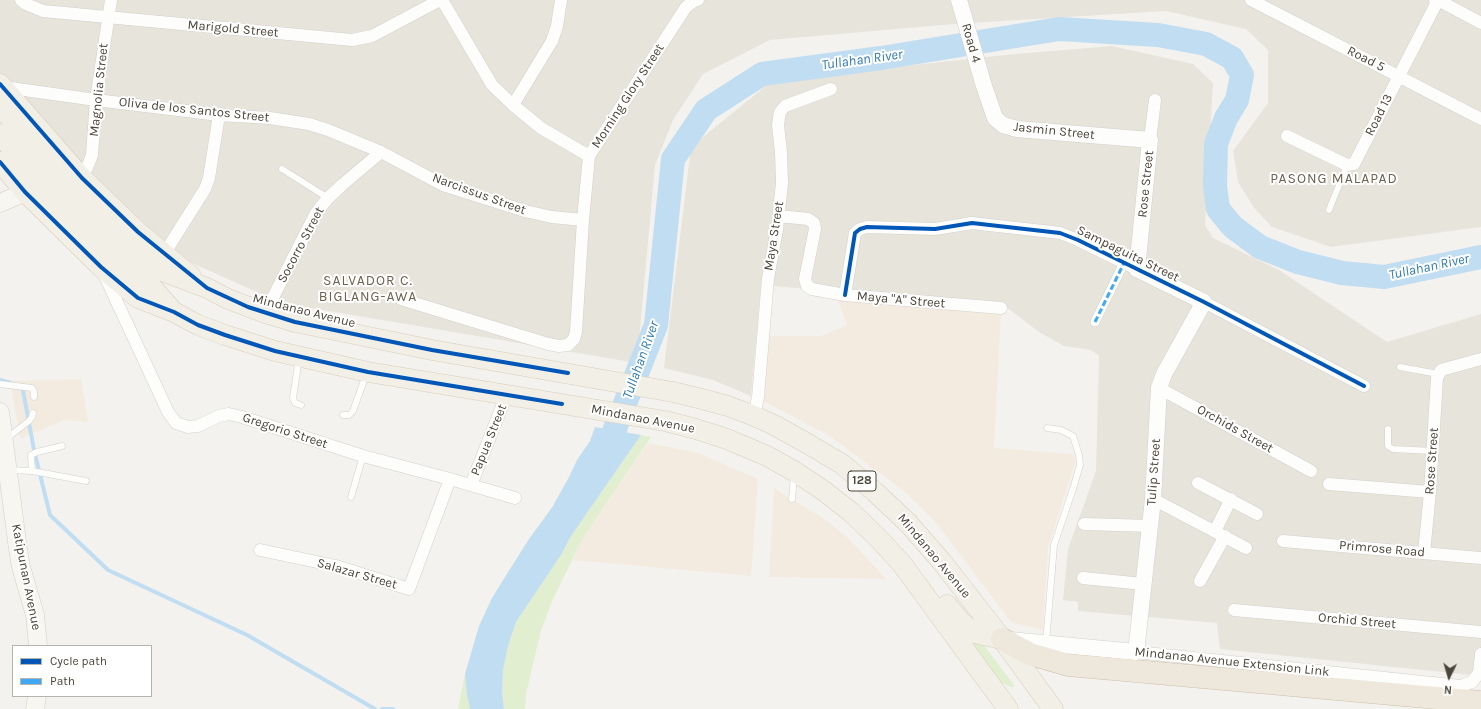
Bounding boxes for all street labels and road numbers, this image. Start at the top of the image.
street label: Marigold Street [187,17,279,41]
street label: Road 4 [958,21,984,65]
street label: Morning Glory Street [588,41,668,151]
street label: Magnolia Street [86,42,112,138]
street label: Road 5 [1344,43,1388,75]
street label: Road 13 [1362,91,1396,139]
street label: Oliva de los Santos Street [118,94,270,126]
street label: Jasmin Street [1012,119,1096,143]
street label: Rose Street [1135,150,1157,218]
street label: Narcissus Street [430,170,528,218]
street label: Maya Street [761,200,787,272]
street label: Socorro Street [274,204,328,286]
street label: Sampaguita Street [1074,222,1182,286]
street label: Maya "A" Street [856,288,946,312]
street label: Mindanao Avenue [251,291,357,331]
street label: Mindanao Avenue [590,401,696,437]
street label: Papua Street [468,402,510,478]
street label: Orchids Street [1194,402,1276,456]
street label: Gregorio Street [240,410,330,452]
street label: Rose Street [1422,427,1442,495]
street label: Tulip Street [1144,438,1164,506]
road number: 128 [848,471,876,491]
street label: Mindanao Avenue [894,511,974,601]
street label: Katipunan Avenue [8,523,44,631]
street label: Primrose Road [1338,537,1426,561]
street label: Salazar Street [315,555,399,593]
street label: Orchid Street [1317,610,1397,632]
street label: Mindanao Avenue Extension Link [1134,644,1330,680]

